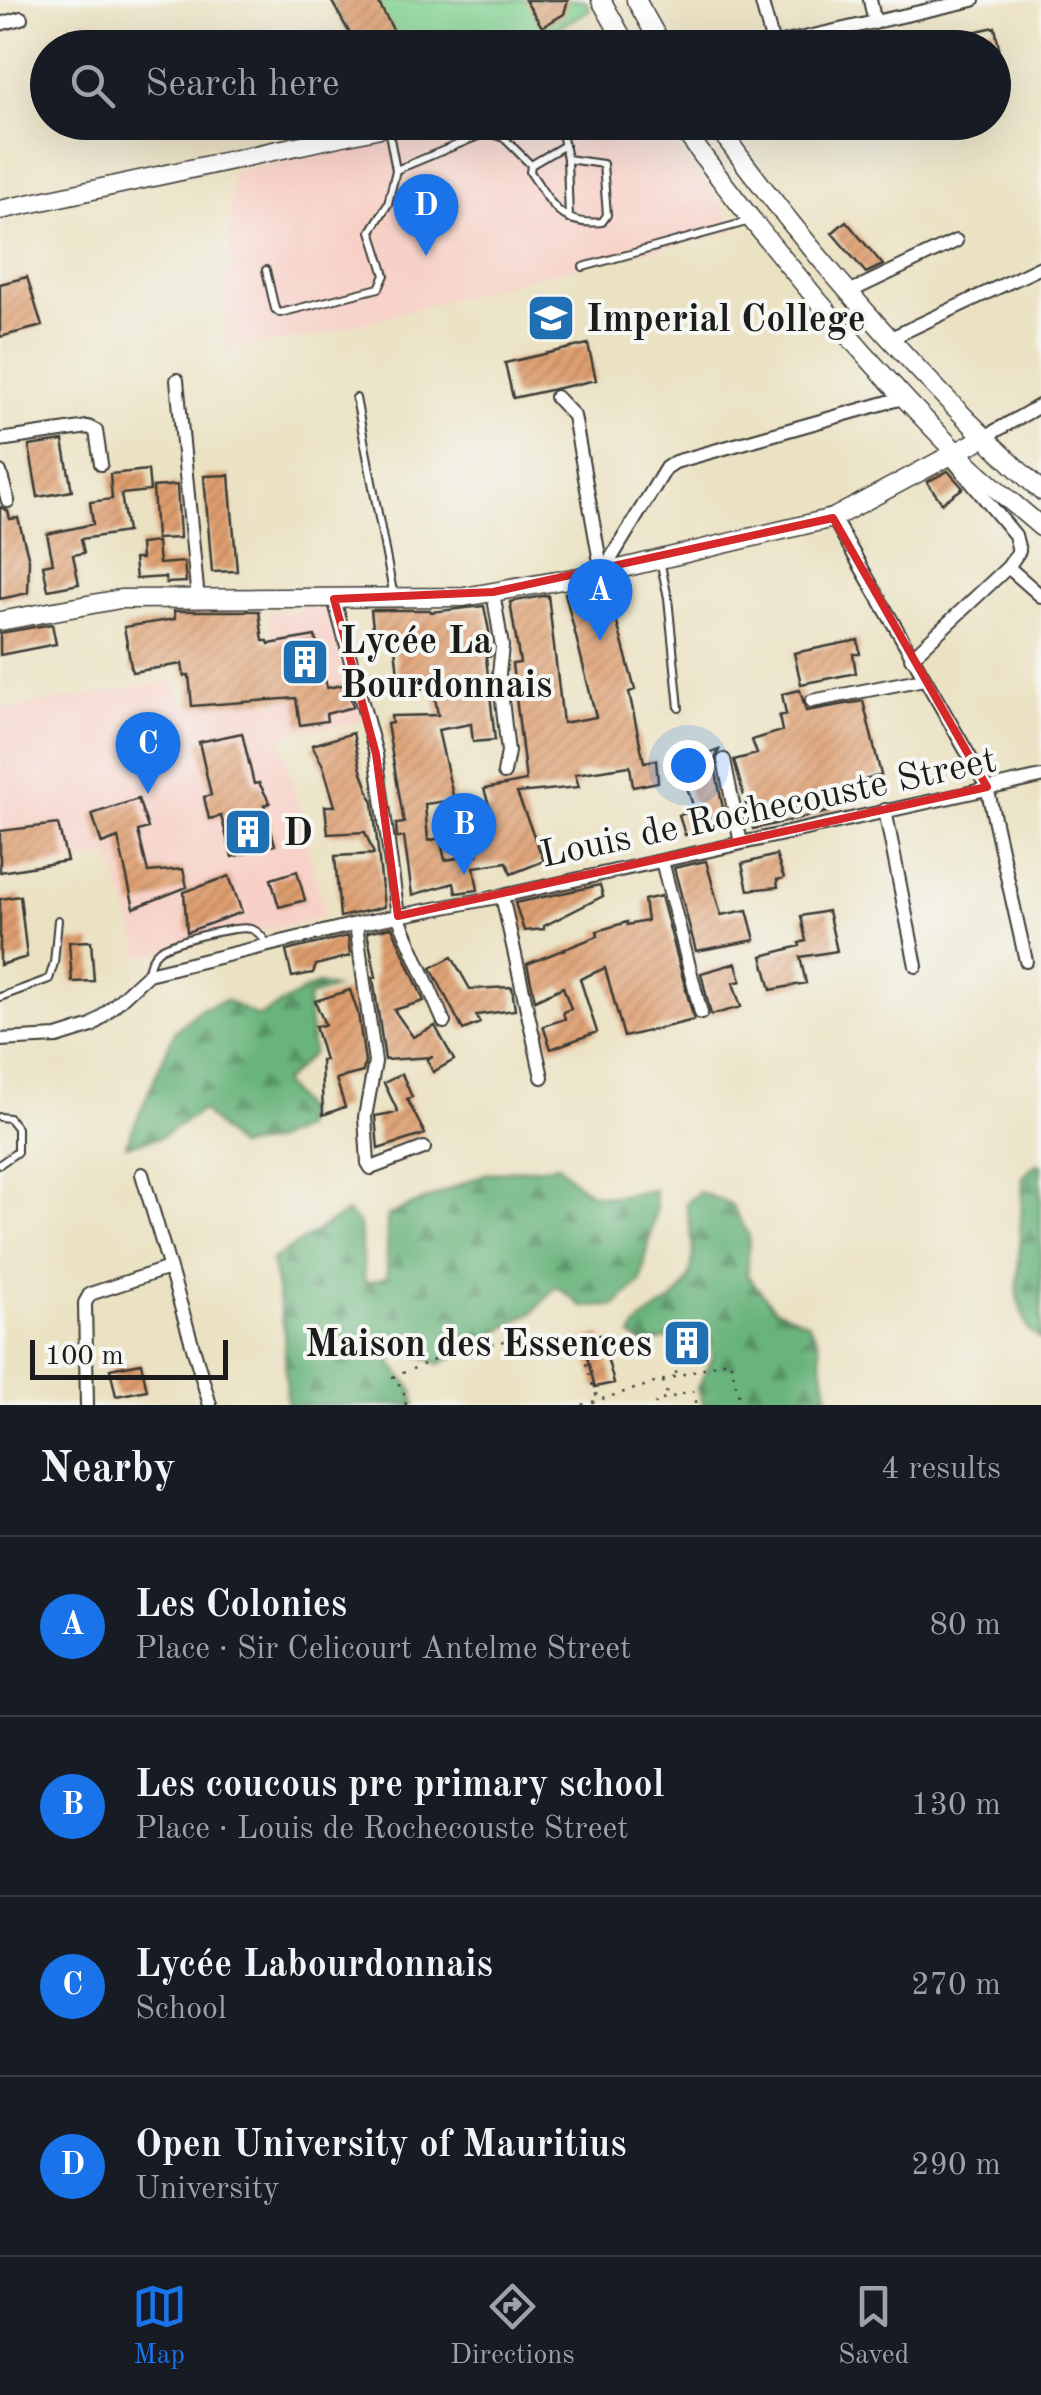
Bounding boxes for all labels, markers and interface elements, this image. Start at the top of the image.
search box [30,30,1011,140]
icon: search [65,58,120,113]
text: Search here [145,66,340,104]
pin: D [394,174,458,256]
school or university icon: Imperial College [525,292,577,344]
place label: Imperial College [586,302,866,340]
pin: A [568,558,632,641]
place label: Lycée La Bourdonnais [340,624,552,706]
building icon: Lycée La Bourdonnais [279,636,331,688]
pin: C [116,712,180,794]
your location [663,740,714,791]
street label: Louis de Rochecouste Street [537,742,1000,876]
pin: B [432,792,496,875]
building icon: D [222,806,274,858]
place label: D [283,816,313,854]
building icon: Maison des Essences [661,1317,713,1369]
place label: Maison des Essences [305,1327,652,1365]
scale bar [30,1335,228,1380]
text: 100 m [45,1343,124,1371]
text: Nearby [40,1449,176,1491]
text: 4 results [881,1454,1001,1486]
text: Les Colonies [135,1587,347,1625]
text: A [60,1610,85,1642]
text: 80 m [930,1610,1001,1642]
text: Place · Sir Celicourt Antelme Street [135,1634,631,1666]
text: Les coucous pre primary school [135,1767,664,1805]
text: B [61,1790,84,1822]
text: 130 m [911,1790,1001,1822]
text: Place · Louis de Rochecouste Street [135,1814,628,1846]
text: Lycée Labourdonnais [135,1947,493,1985]
text: C [62,1970,83,2002]
text: 270 m [911,1970,1001,2002]
text: School [135,1994,227,2026]
text: Open University of Mauritius [135,2127,627,2165]
text: D [60,2150,85,2182]
text: 290 m [911,2150,1001,2182]
text: University [135,2174,280,2206]
tab: Map [132,2279,187,2374]
tab: Directions [450,2279,575,2374]
tab: Saved [838,2279,909,2374]

